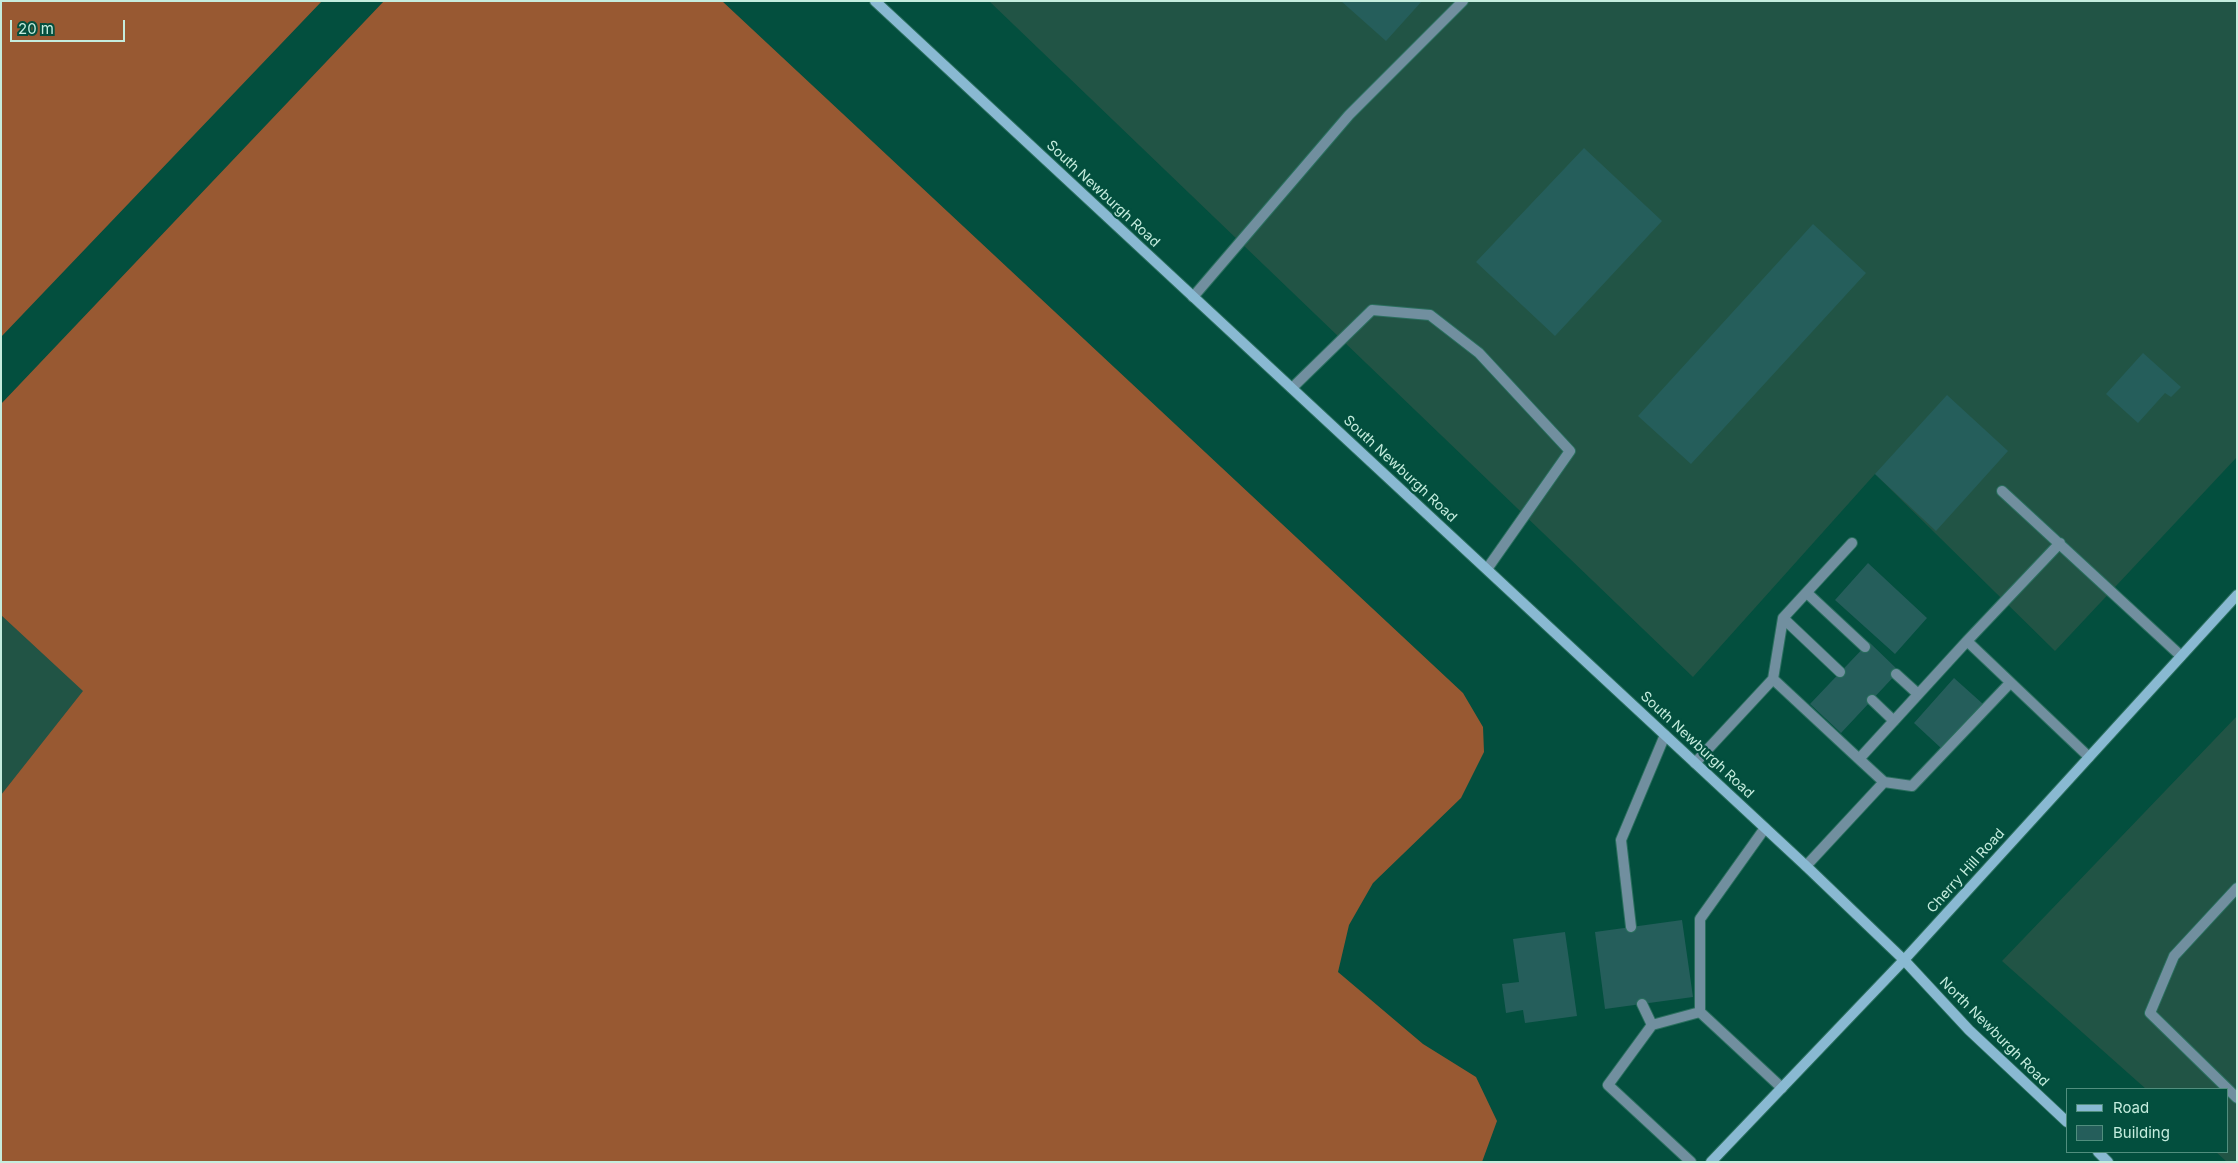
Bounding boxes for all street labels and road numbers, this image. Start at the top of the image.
street label: South Newburgh Road [1043,137,1163,251]
street label: South Newburgh Road [1340,412,1460,526]
street label: South Newburgh Road [1637,688,1757,802]
street label: Cherry Hill Road [1924,825,2008,917]
street label: North Newburgh Road [1936,974,2052,1090]

